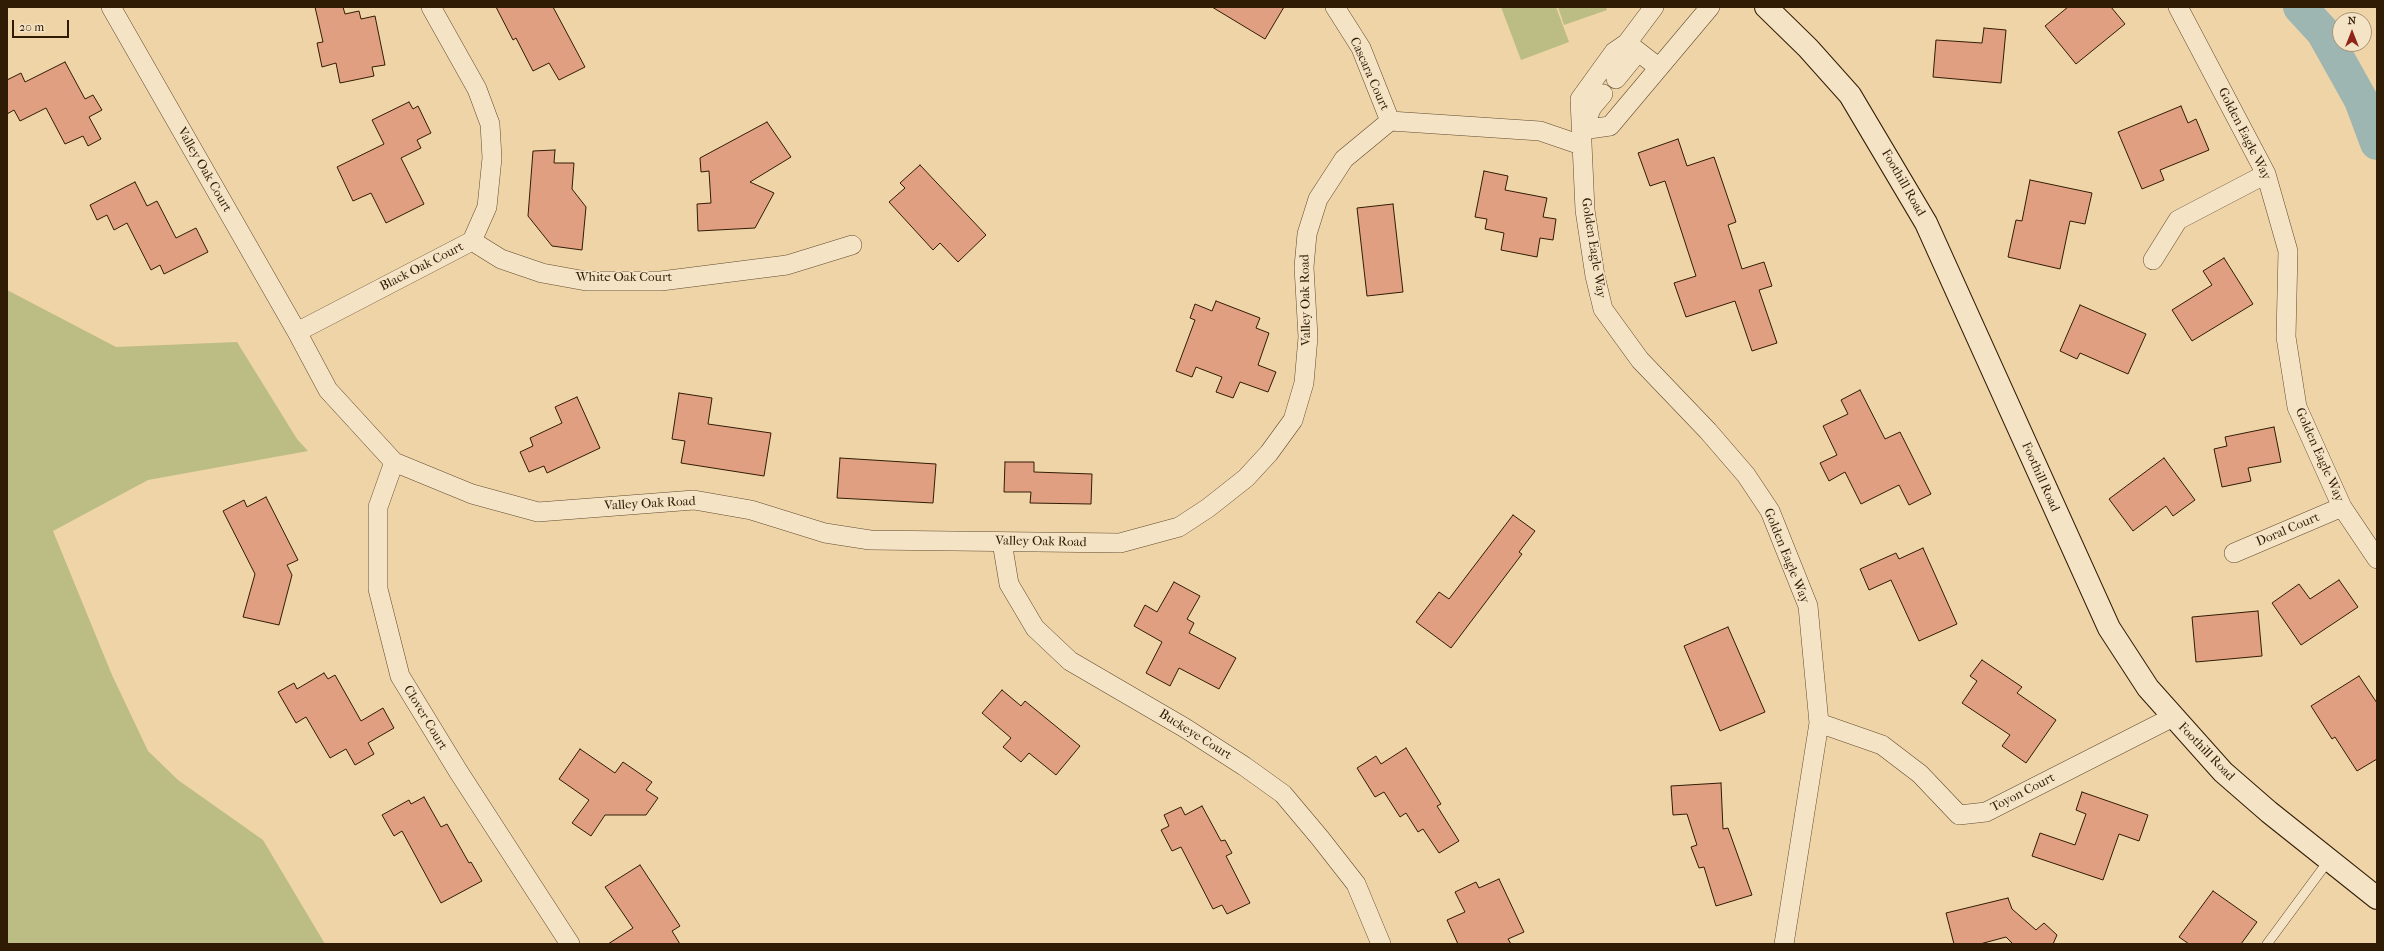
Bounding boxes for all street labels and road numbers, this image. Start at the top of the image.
street label: Cascara Court [1346,35,1392,113]
street label: Golden Eagle Way [2214,85,2274,183]
street label: Valley Oak Court [173,125,235,215]
street label: Foothill Road [1878,147,1928,219]
street label: Golden Eagle Way [1577,197,1609,299]
street label: Black Oak Court [378,239,466,295]
street label: Valley Oak Road [1297,254,1315,346]
street label: White Oak Court [576,270,672,286]
street label: Golden Eagle Way [2291,406,2347,504]
street label: Foothill Road [2018,440,2062,514]
street label: Valley Oak Road [604,494,696,514]
street label: Golden Eagle Way [1760,506,1812,606]
street label: Doral Court [2254,510,2322,550]
street label: Valley Oak Road [995,533,1087,551]
street label: Clover Court [400,683,450,753]
street label: Buckeye Court [1156,706,1234,764]
street label: Foothill Road [2174,720,2238,784]
street label: Toyon Court [1988,770,2058,816]

